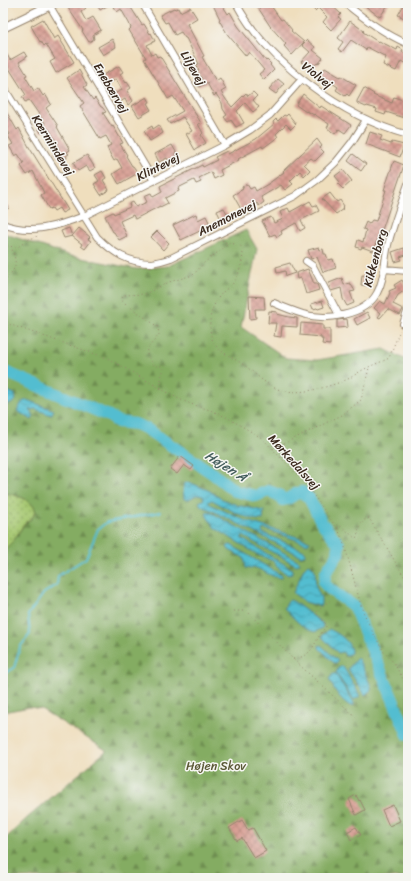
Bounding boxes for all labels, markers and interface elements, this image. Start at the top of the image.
street label: Liljevej [174,46,212,90]
street label: Violvej [297,56,338,95]
street label: Enebærvej [87,58,135,118]
street label: Kærmindevej [26,110,81,180]
street label: Klintevej [132,147,184,187]
street label: Anemonevej [193,194,260,243]
street label: Kikkenborg [357,226,393,290]
street label: Mørkedalsvej [262,429,326,495]
water label: Højen Å [201,444,254,490]
park label: Højen Skov [186,755,247,777]

